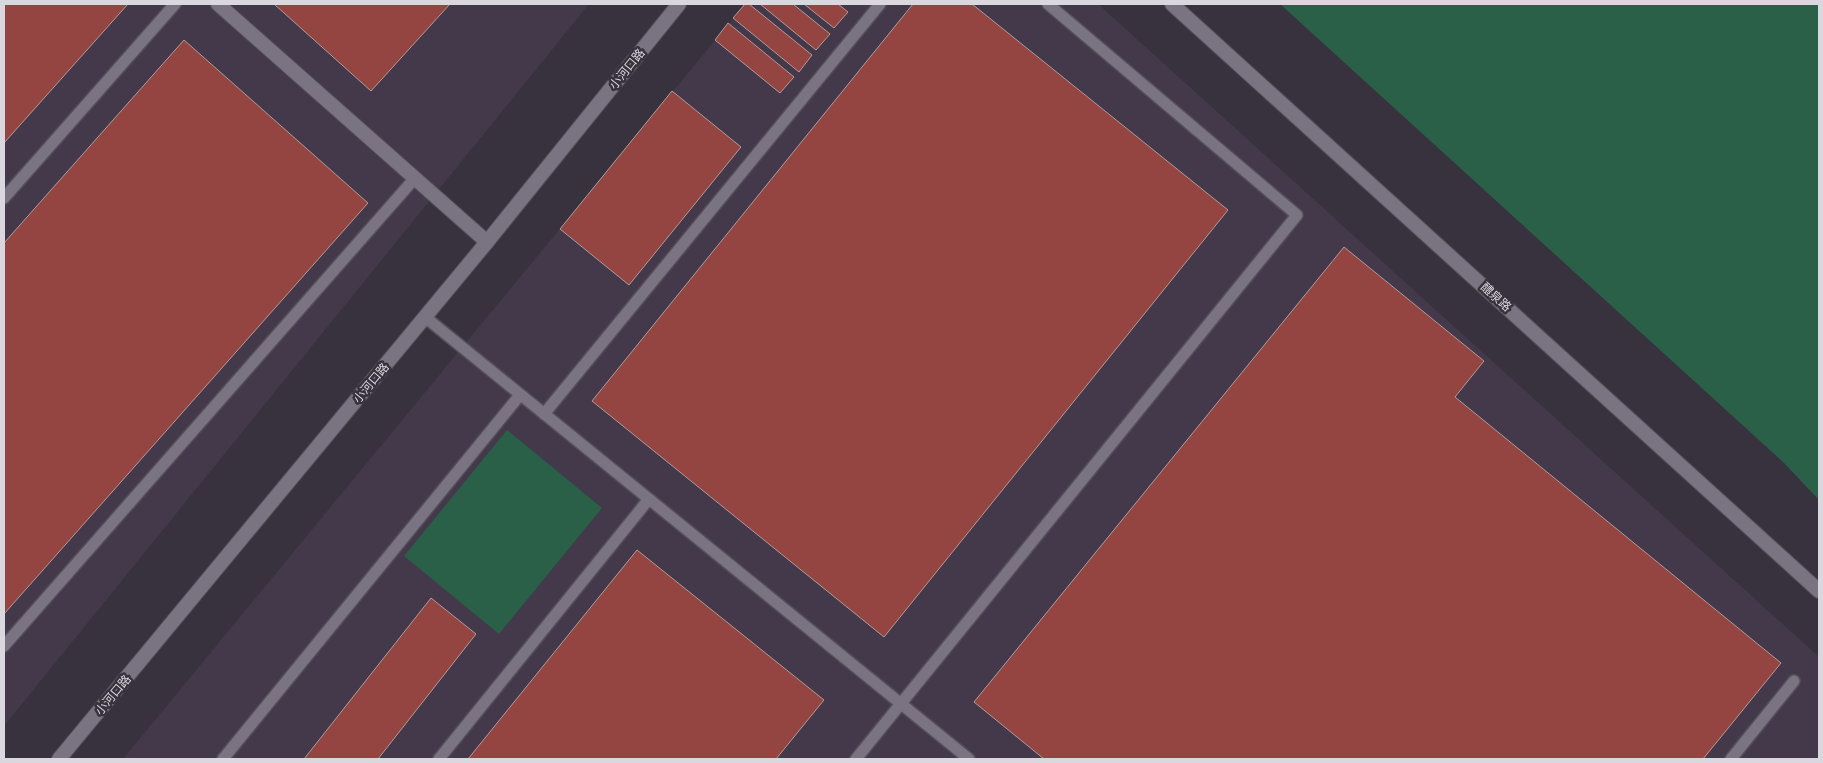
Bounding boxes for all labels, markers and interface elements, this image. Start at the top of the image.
street label: 小河口路 [606,46,648,92]
street label: 醴泉路 [1478,280,1514,314]
street label: 小河口路 [350,360,392,406]
street label: 小河口路 [92,672,134,718]

